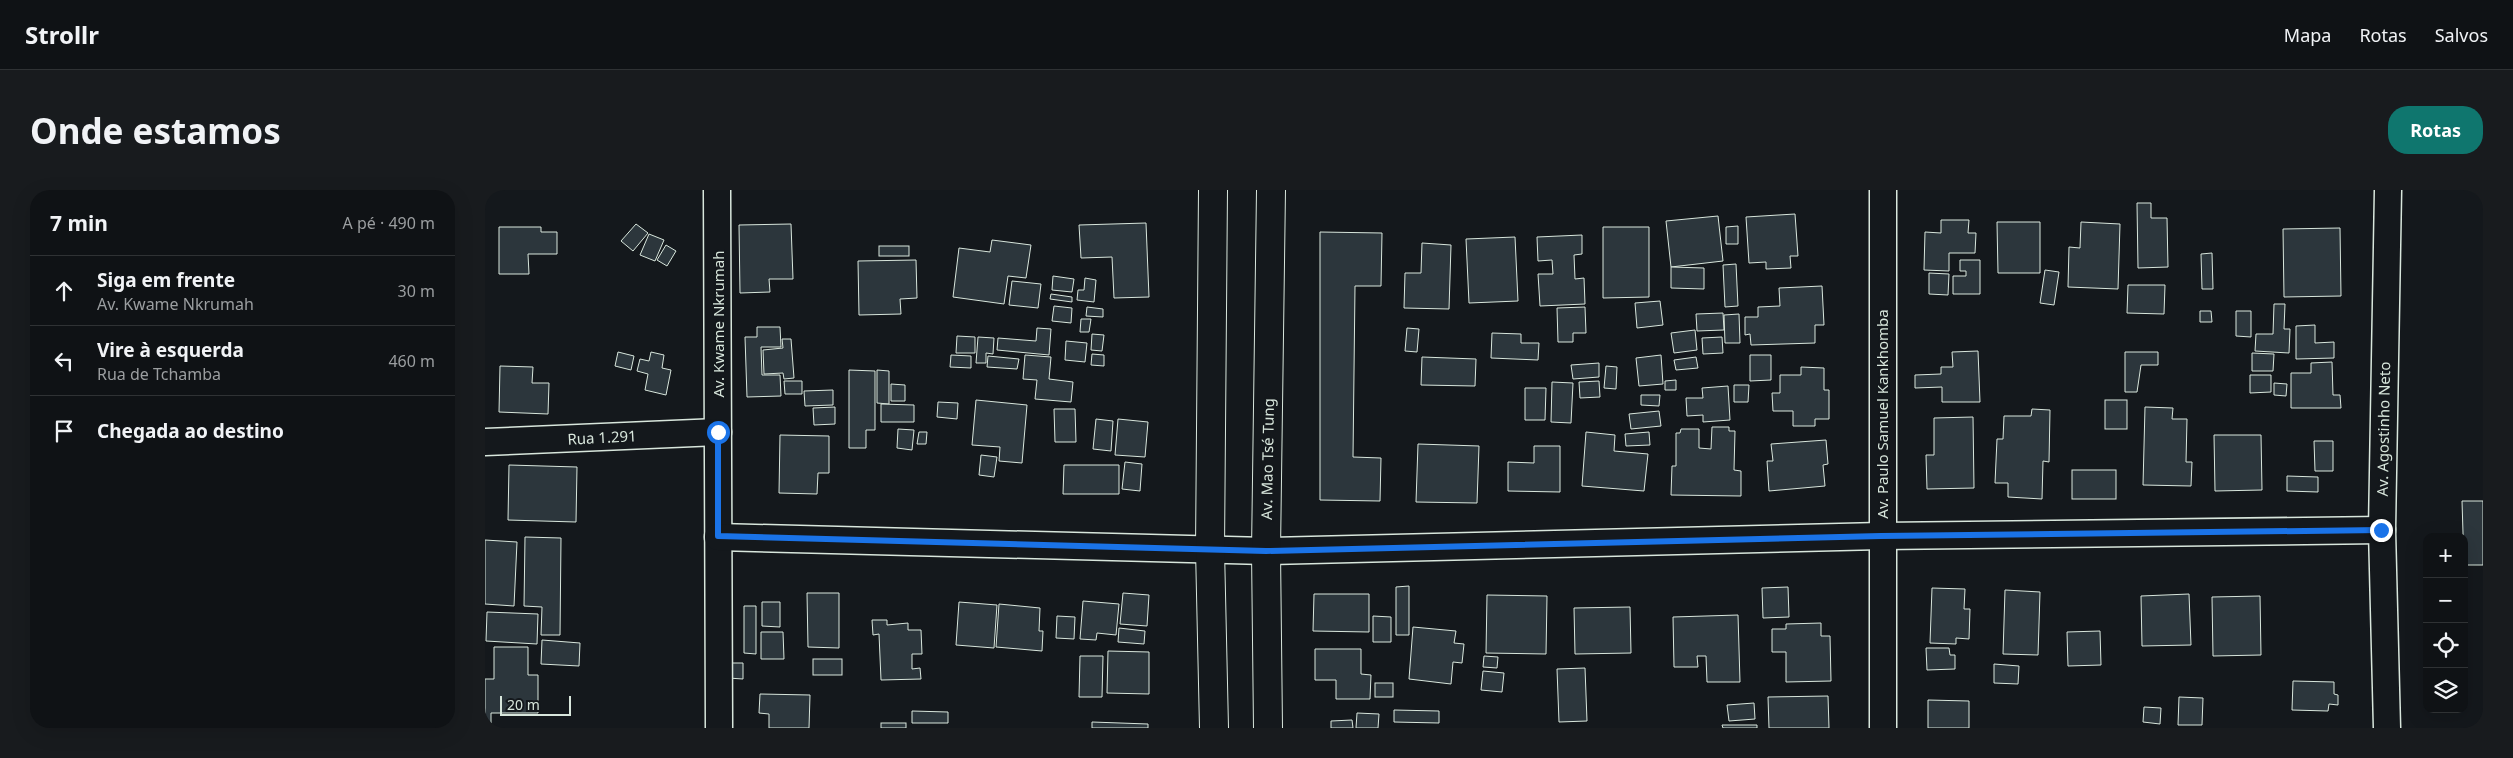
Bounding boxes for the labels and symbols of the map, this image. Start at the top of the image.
street label: Av. Kwame Nkrumah [708,251,728,398]
street label: Av. Paulo Samuel Kankhomba [1872,309,1892,519]
street label: Av. Agostinho Neto [2372,361,2394,497]
street label: Av. Mao Tsé Tung [1256,398,1278,520]
route start [707,421,730,444]
street label: Rua 1.291 [567,425,637,449]
route end [2370,519,2393,542]
scale bar [500,693,571,716]

